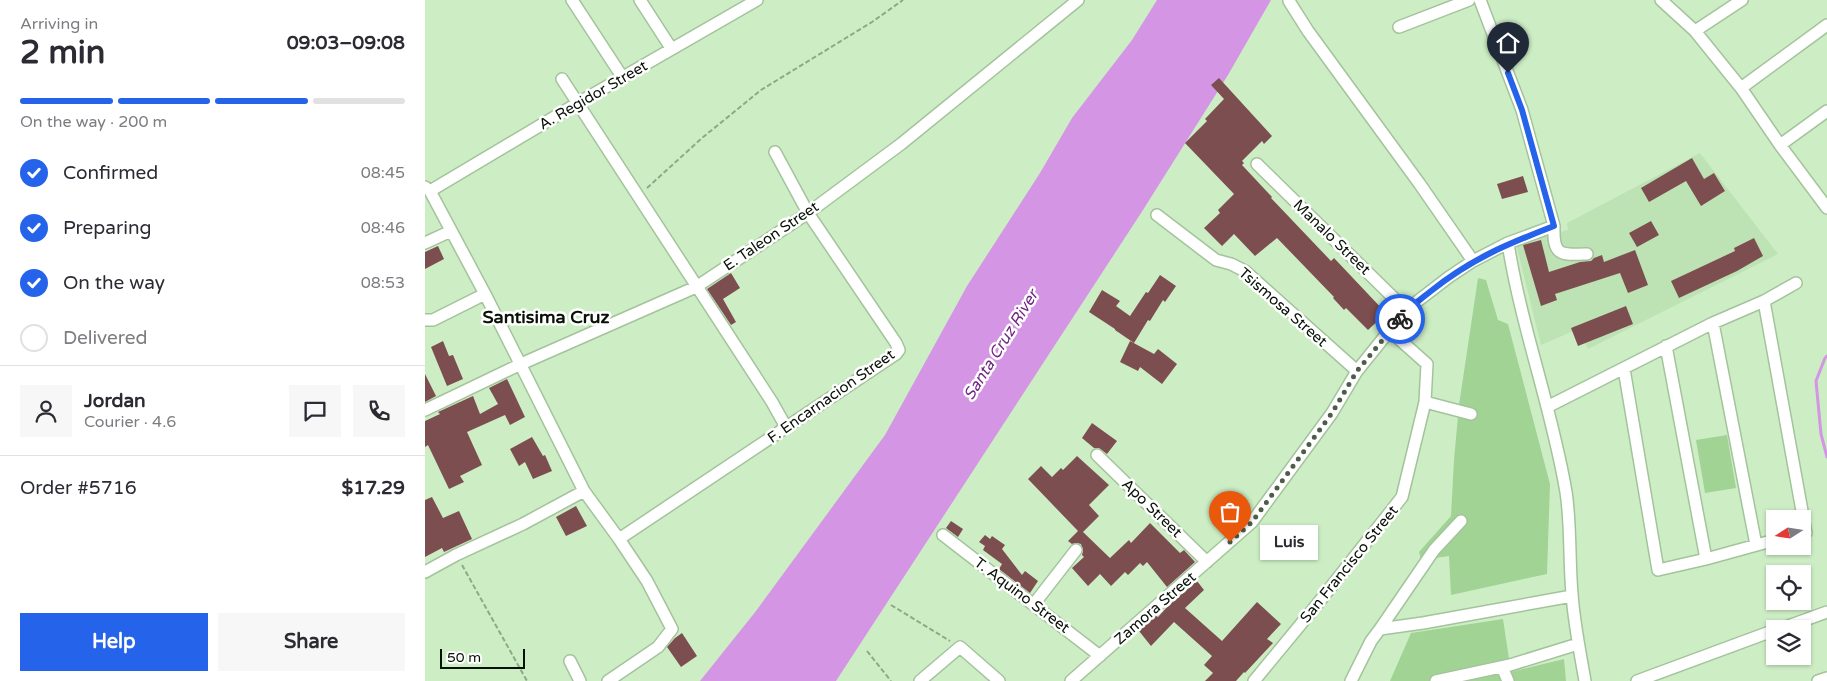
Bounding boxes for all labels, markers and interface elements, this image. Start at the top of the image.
text: Arriving in [20,14,98,34]
pin [1487,22,1529,73]
icon: home [1494,29,1522,57]
text: 09:03–09:08 [287,32,405,54]
text: 2 min [20,34,105,72]
street label: A. Regidor Street [535,56,651,133]
text: On the way · 200 m [20,112,167,132]
icon: check [20,159,48,187]
text: Confirmed [63,162,158,184]
text: 08:45 [361,163,405,183]
street label: Manalo Street [1290,196,1374,278]
street label: E. Taleon Street [720,197,822,274]
icon: check [20,214,48,242]
text: Preparing [63,217,152,239]
text: 08:46 [361,218,405,238]
street label: Tsismosa Street [1235,264,1331,351]
icon: check [20,269,48,297]
text: On the way [63,272,165,294]
text: 08:53 [361,273,405,293]
water label: Santa Cruz River [959,285,1044,404]
courier [1375,294,1425,344]
icon: bike [1386,305,1414,333]
district label: Santisima Cruz [483,306,610,328]
text: Delivered [63,327,148,349]
street label: F. Encarnacion Street [764,345,898,447]
button: person [20,385,72,437]
button: chat [289,385,341,437]
button: phone [353,385,405,437]
text: Jordan [84,390,146,412]
text: Courier · 4.6 [84,412,176,432]
street label: Apo Street [1118,475,1186,541]
text: Order #5716 [20,477,137,499]
text: $17.29 [342,477,405,499]
pin [1209,491,1251,542]
icon: bag [1216,498,1244,526]
street label: San Francisco Street [1296,502,1402,626]
north arrow [1766,510,1811,555]
map controls [1766,510,1811,665]
callout: Luis [1260,524,1317,560]
text: Luis [1274,532,1304,552]
street label: T. Aquino Street [971,553,1073,637]
button: locate [1766,565,1811,610]
street label: Zamora Street [1111,568,1200,648]
button: Help [20,613,208,671]
button: Share [218,613,405,671]
button: layers [1766,620,1811,665]
scale bar [440,646,525,669]
text: 50 m [447,649,481,666]

